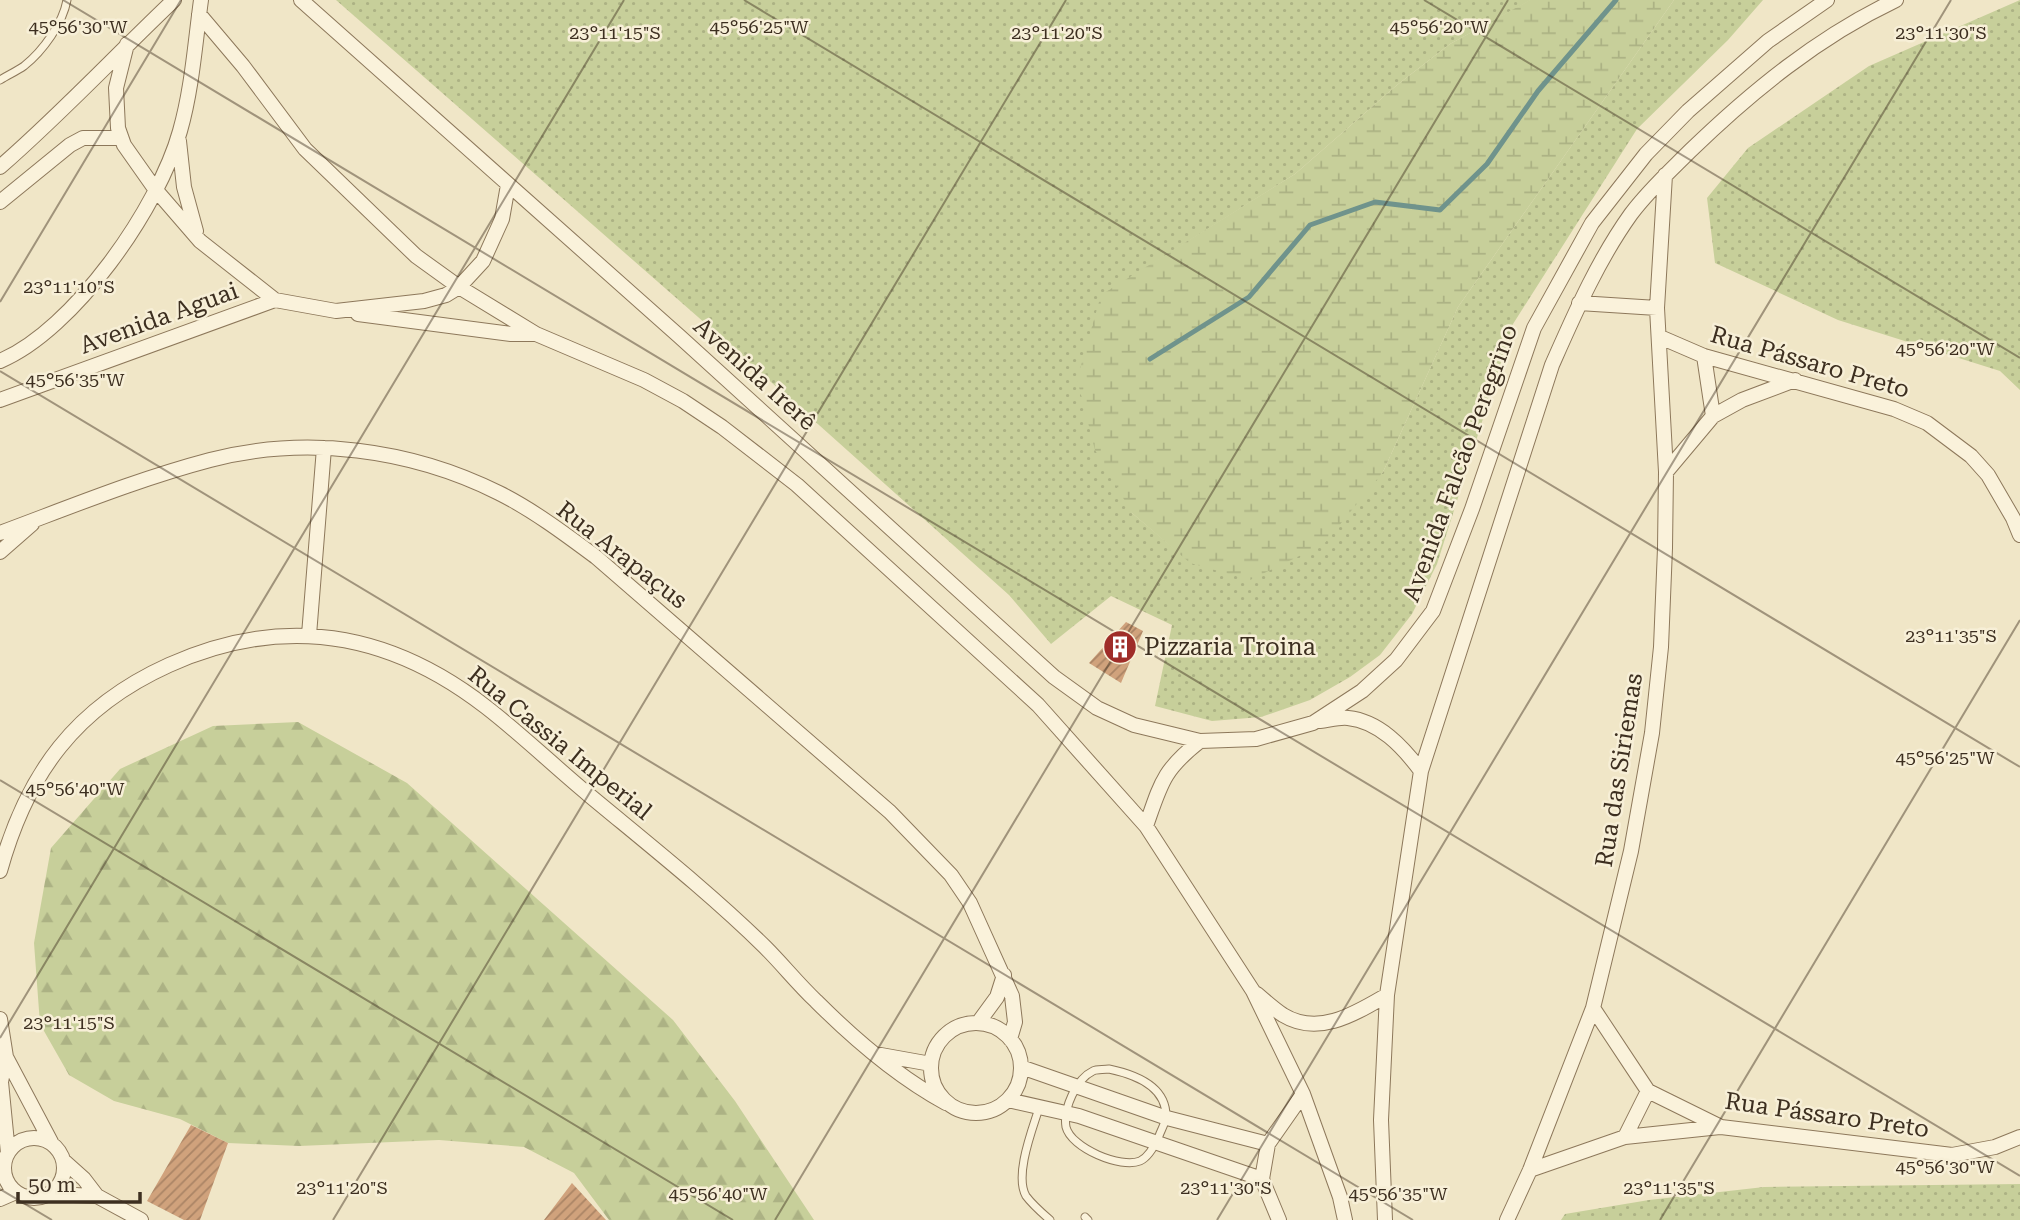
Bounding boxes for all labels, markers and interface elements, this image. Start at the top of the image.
text: 45°56'30"W [29,16,128,37]
text: 45°56'25"W [710,16,809,37]
text: 45°56'20"W [1390,16,1489,37]
text: 23°11'15"S [569,22,661,43]
text: 23°11'20"S [1011,22,1103,43]
text: 23°11'30"S [1895,22,1987,43]
text: 23°11'10"S [23,276,115,297]
street label: Avenida Aguai [76,276,242,360]
street label: Avenida Irerê [688,312,822,436]
street label: Rua Pássaro Preto [1707,320,1913,404]
street label: Avenida Falcão Peregrino [1397,321,1523,605]
text: 45°56'20"W [1896,338,1995,359]
text: 45°56'35"W [26,369,125,390]
street label: Rua Arapaçus [551,495,693,615]
text: 23°11'35"S [1905,625,1997,646]
building icon: Pizzaria Troina [1101,628,1139,666]
place label: Pizzaria Troina [1144,633,1316,661]
street label: Rua Cassia Imperial [463,661,657,825]
street label: Rua das Siriemas [1590,671,1648,869]
text: 45°56'25"W [1896,747,1995,768]
text: 45°56'40"W [26,778,125,799]
text: 23°11'15"S [23,1012,115,1033]
street label: Rua Pássaro Preto [1723,1087,1931,1143]
text: 45°56'30"W [1896,1156,1995,1177]
scale bar [18,1160,140,1204]
text: 50 m [28,1173,76,1197]
text: 23°11'20"S [296,1177,388,1198]
text: 23°11'30"S [1180,1177,1272,1198]
text: 23°11'35"S [1623,1177,1715,1198]
text: 45°56'40"W [669,1183,768,1204]
text: 45°56'35"W [1349,1183,1448,1204]

